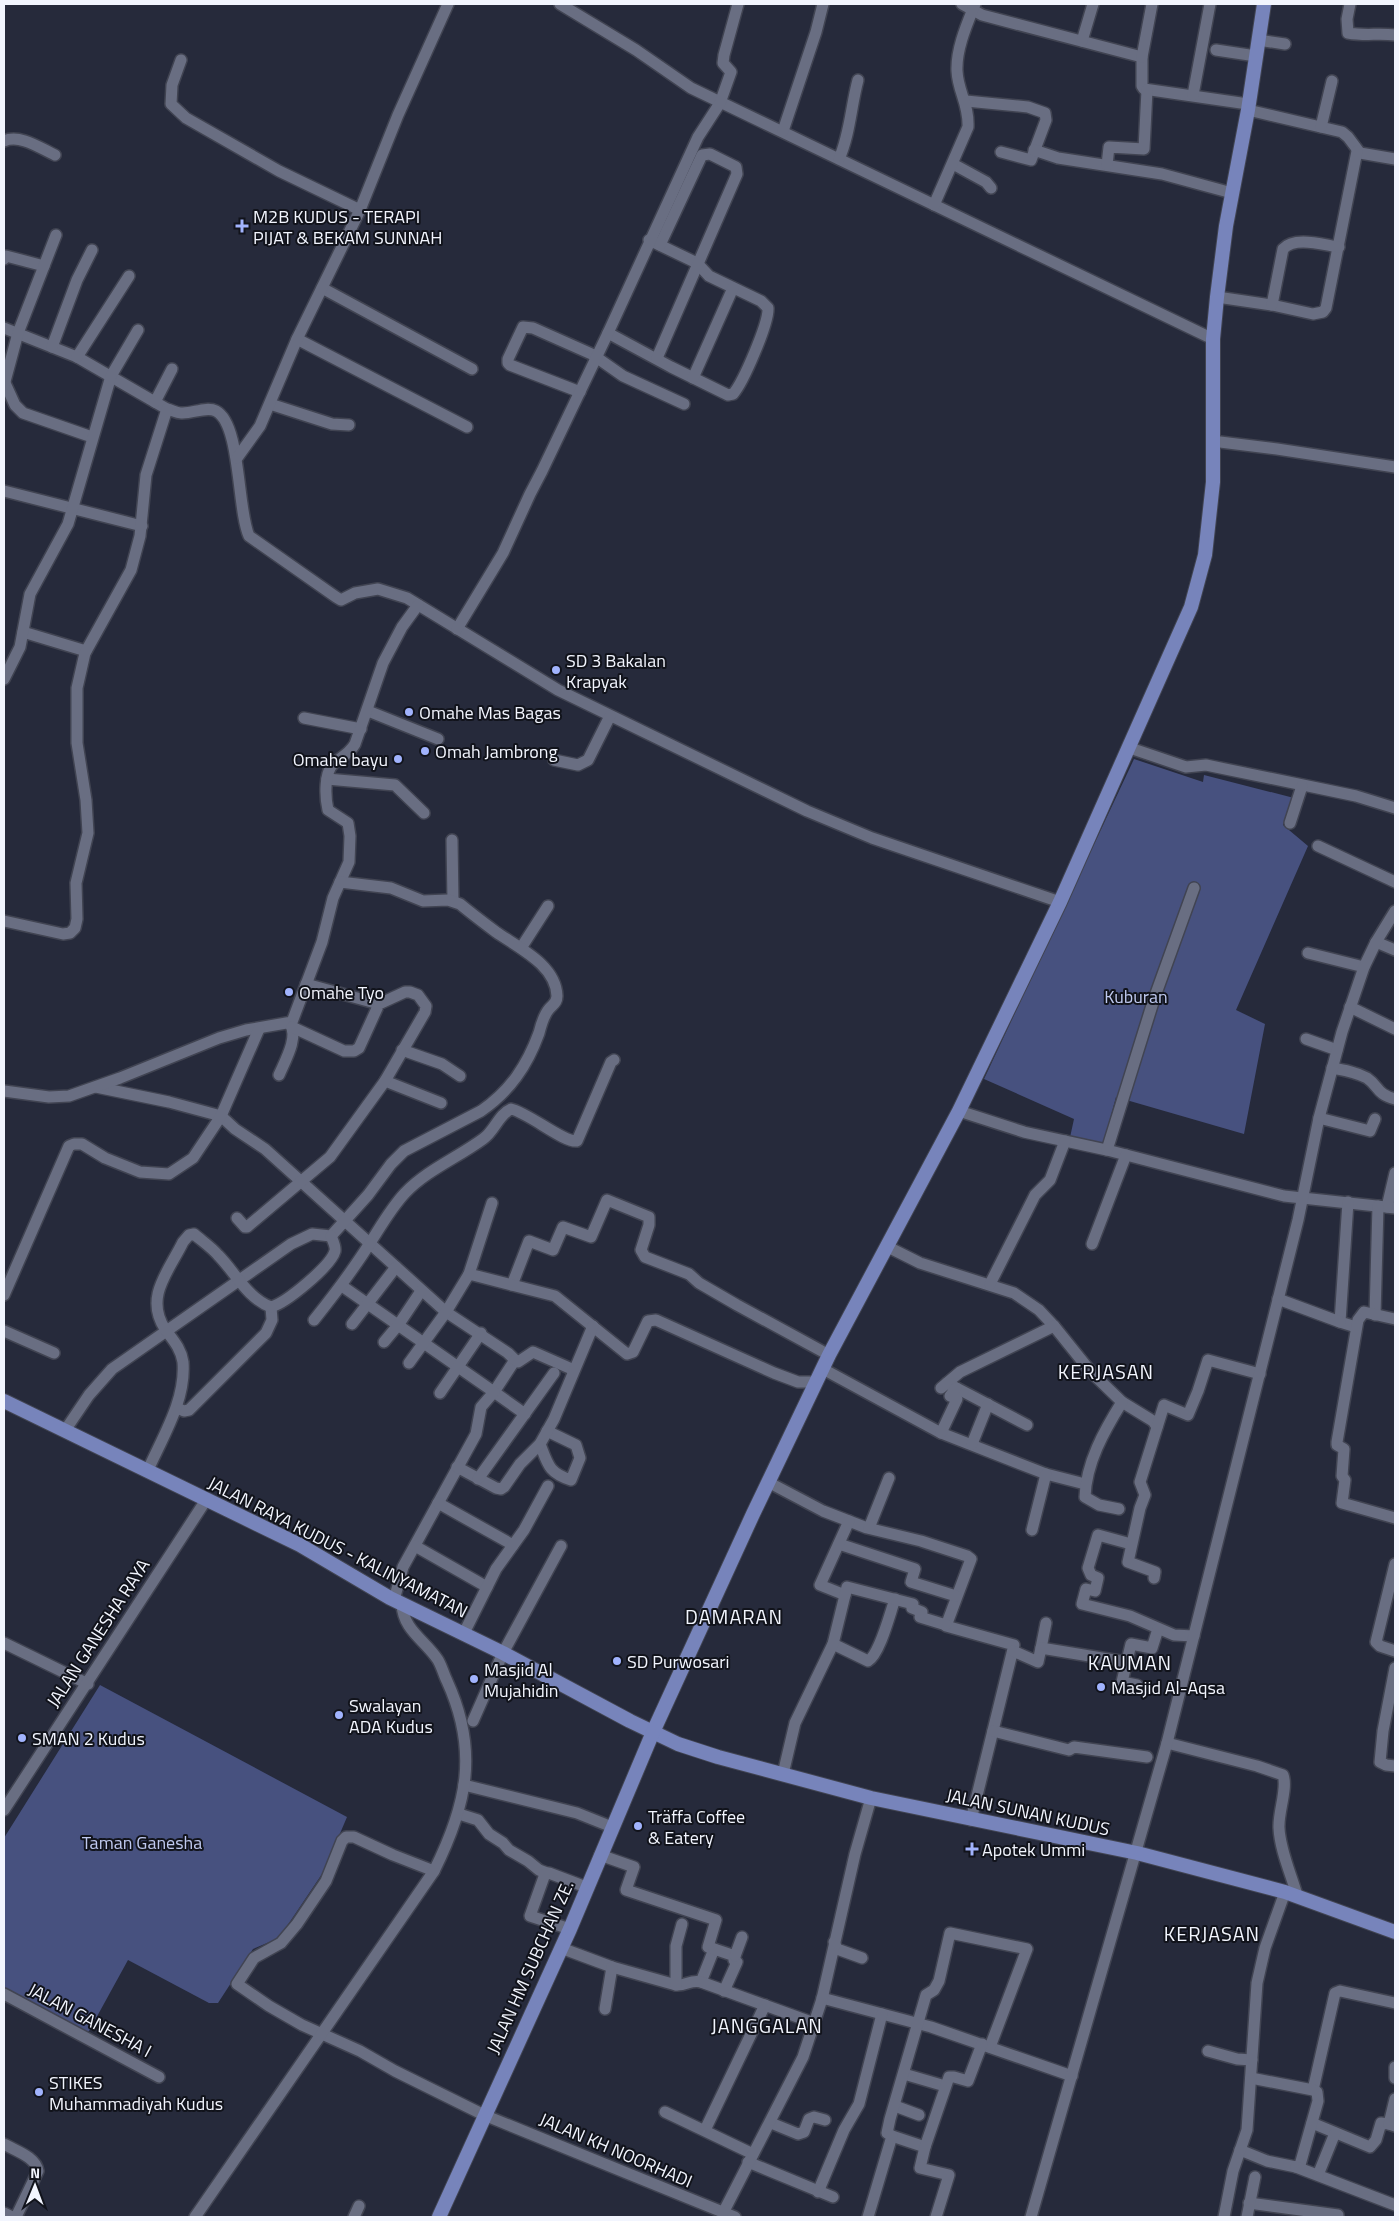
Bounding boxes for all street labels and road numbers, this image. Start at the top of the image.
street label: JALAN RAYA KUDUS - KALINYAMATAN [203,1469,473,1625]
street label: JALAN GANESHA RAYA [40,1553,156,1713]
street label: JALAN SUNAN KUDUS [944,1781,1112,1843]
street label: JALAN HM SUBCHAN ZE. [480,1876,580,2058]
street label: JALAN GANESHA I [23,1976,157,2064]
street label: JALAN KH NOORHADI [535,2106,697,2194]

